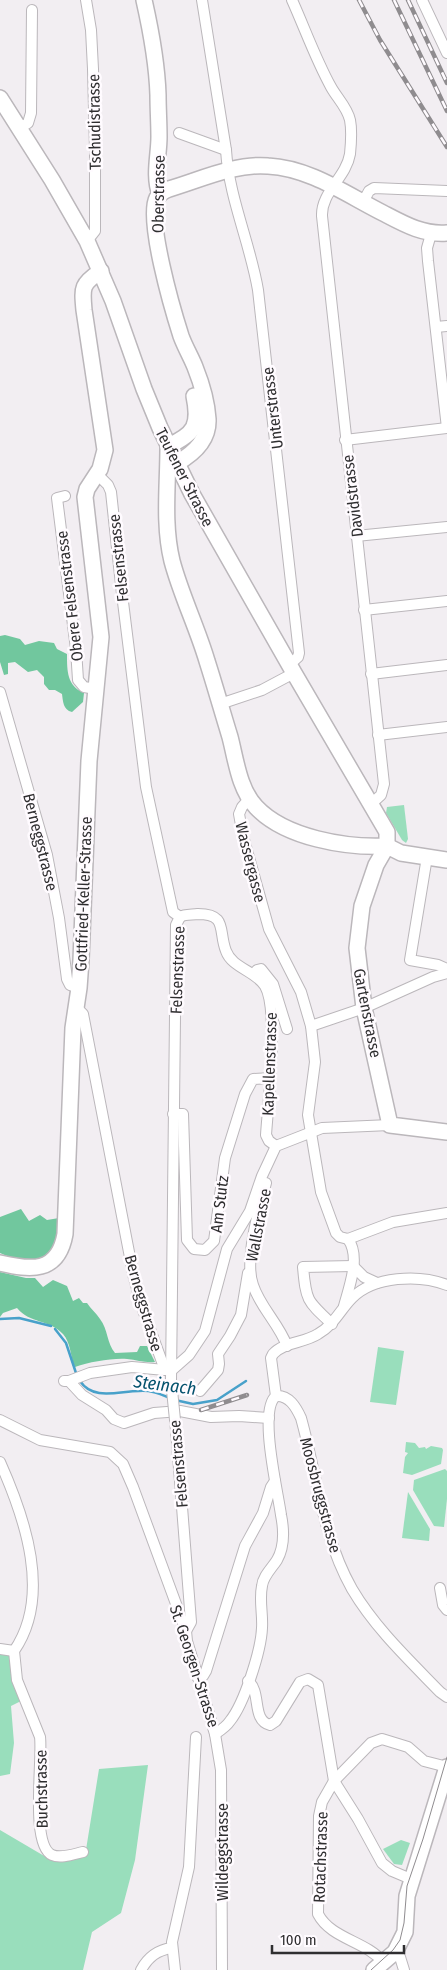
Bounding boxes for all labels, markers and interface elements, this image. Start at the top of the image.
street label: Tschudistrasse [84,74,105,170]
street label: Oberstrasse [148,155,169,233]
street label: Unterstrasse [258,366,287,450]
street label: Teufener Strasse [151,425,218,530]
street label: Davidstrasse [338,454,367,538]
street label: Felsenstrasse [104,513,133,603]
street label: Obere Felsenstrasse [52,530,87,662]
street label: Berneggstrasse [19,791,62,893]
street label: Gottfried-Keller-Strasse [71,816,96,972]
street label: Wassergasse [231,820,270,904]
street label: Felsenstrasse [166,926,189,1014]
street label: Gartenstrasse [350,967,385,1059]
street label: Kapellenstrasse [258,1012,281,1116]
street label: Am Stutz [207,1174,232,1234]
street label: Wallstrasse [242,1187,275,1263]
street label: Berneggstrasse [121,1253,166,1354]
water label: Steinach [131,1370,198,1400]
street label: Felsenstrasse [165,1419,192,1509]
street label: Moosbruggstrasse [296,1435,345,1555]
street label: St. Georgen-Strasse [166,1603,223,1730]
street label: Buchstrasse [31,1749,52,1829]
street label: Wildeggstrasse [213,1803,232,1901]
street label: Rotachstrasse [309,1811,332,1903]
scale bar [272,1922,404,1954]
text: 100 m [280,1931,317,1949]

